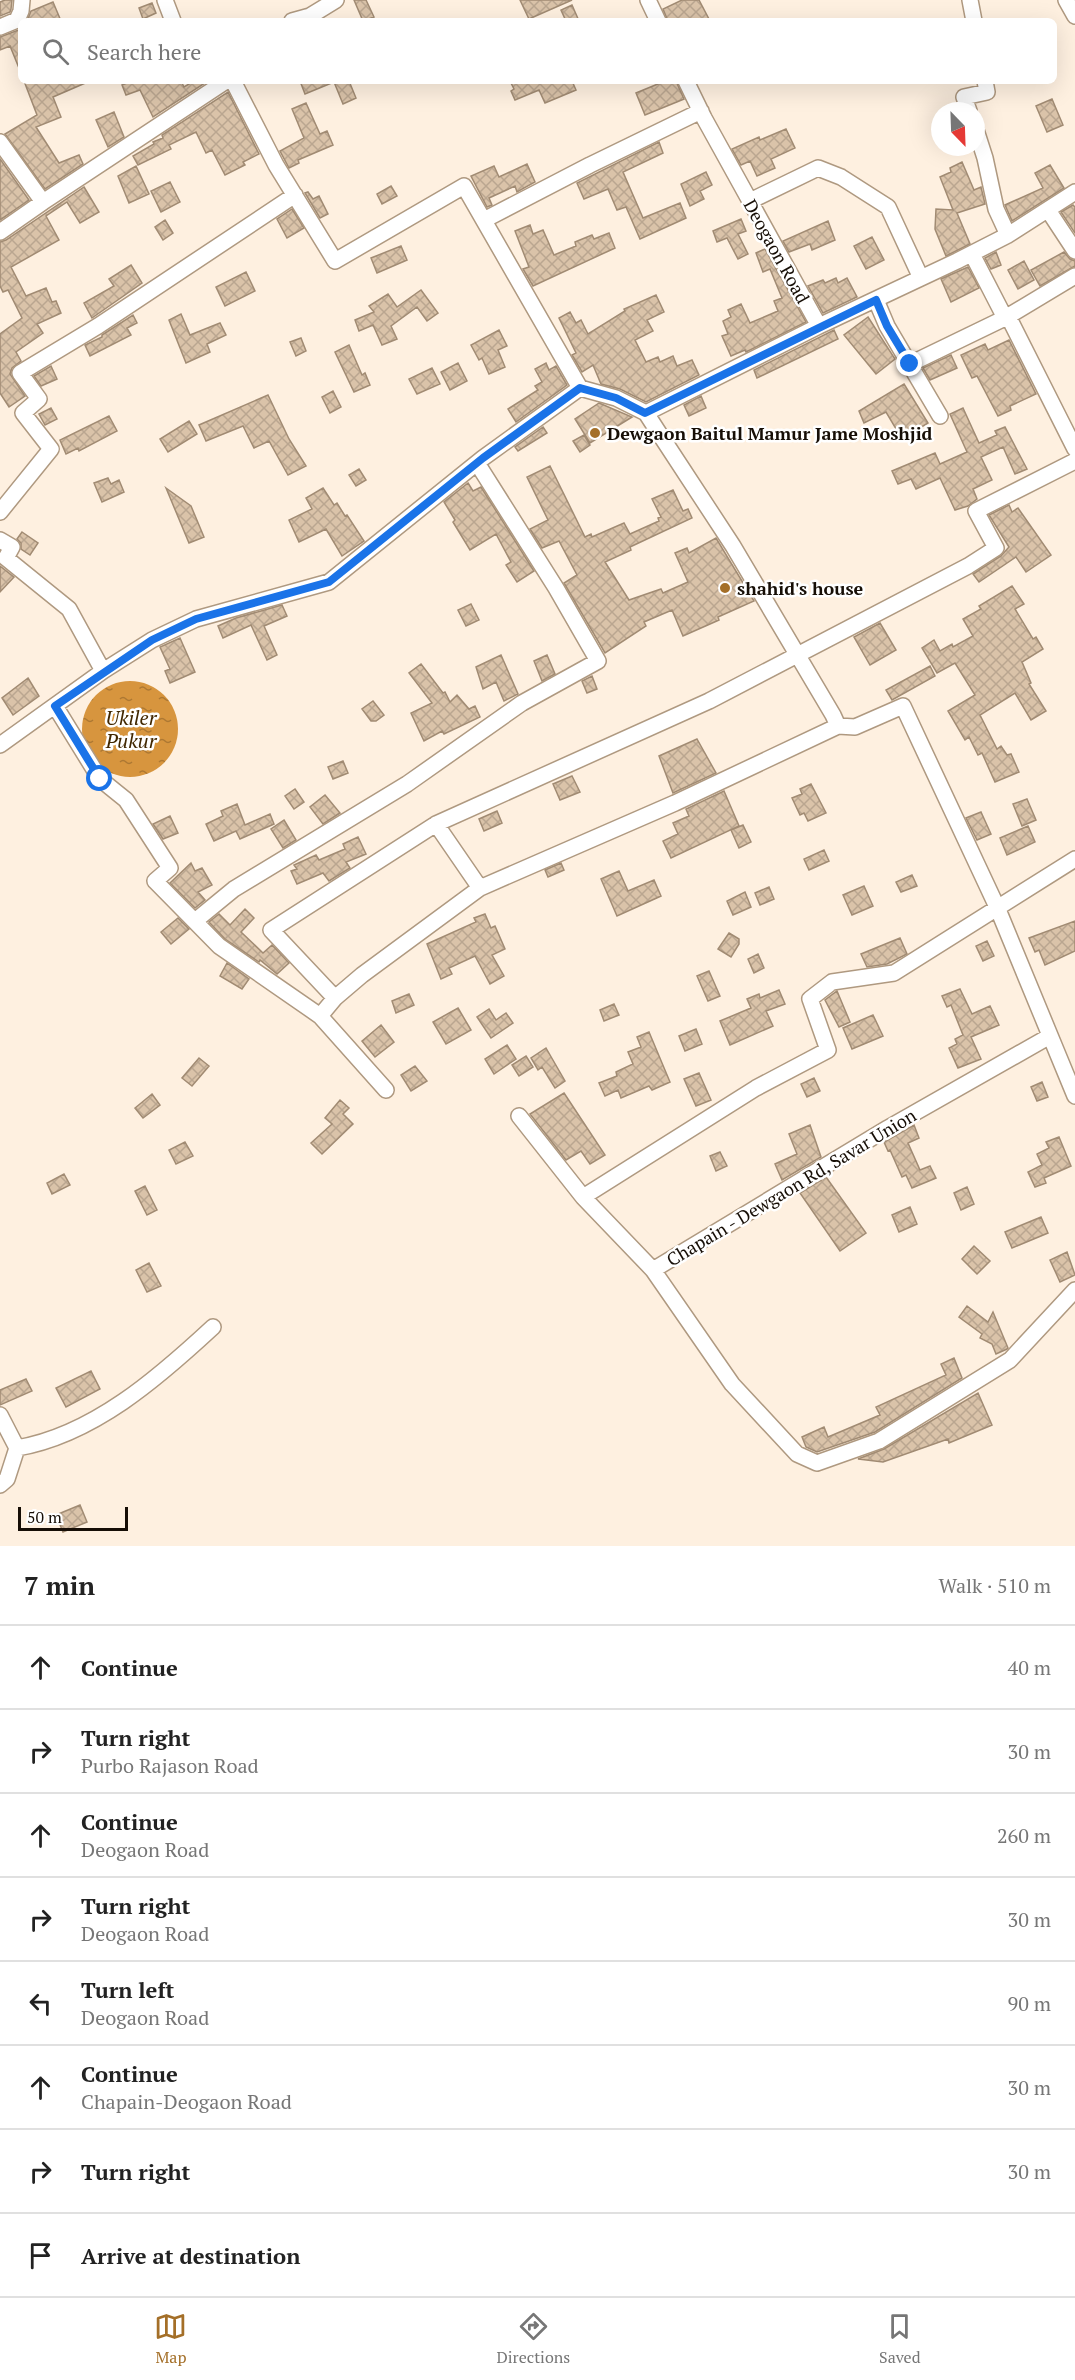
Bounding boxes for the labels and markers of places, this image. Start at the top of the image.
place label: Dewgaon Baitul Mamur Jame Moshjid [607,421,933,445]
marker: Dewgaon Baitul Mamur Jame Moshjid [588,426,602,440]
place label: shahid's house [737,576,864,600]
marker: shahid's house [718,581,732,595]

